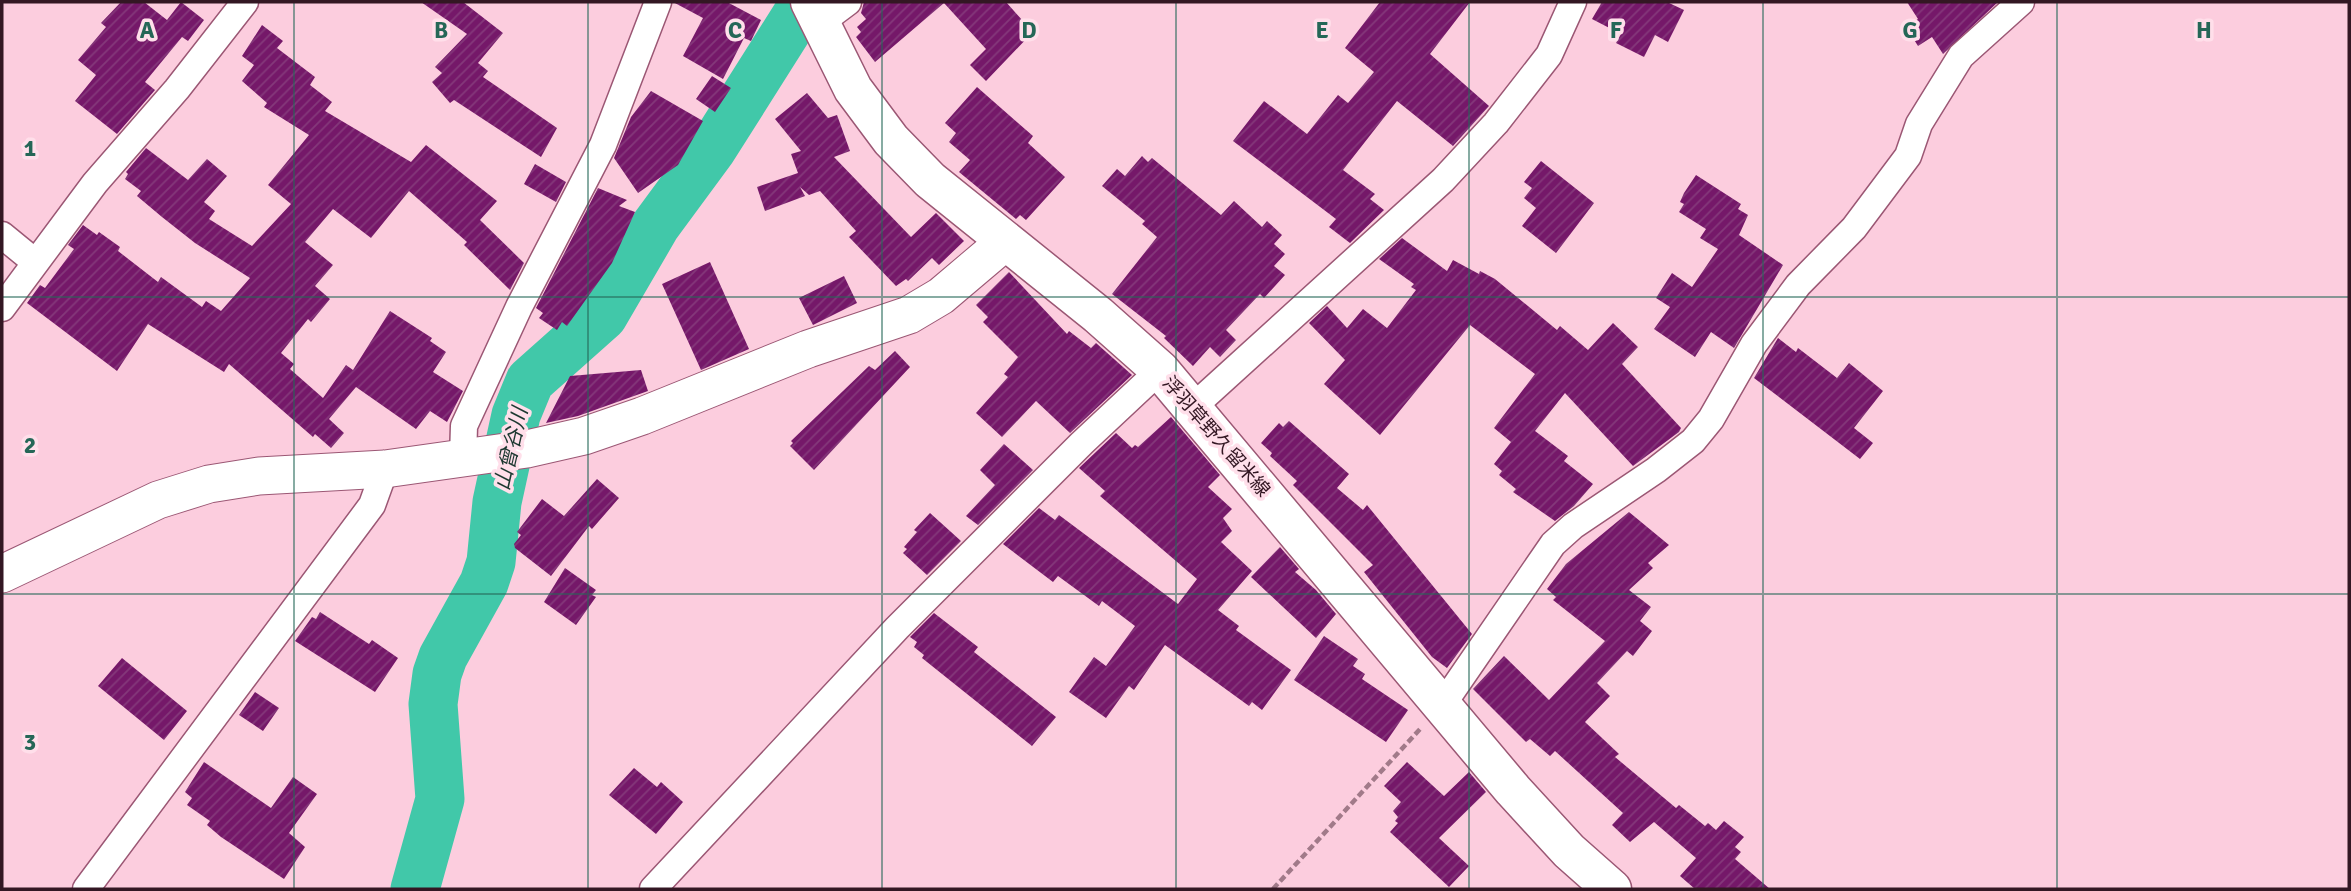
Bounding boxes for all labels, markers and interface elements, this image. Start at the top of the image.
text: A [140,16,155,45]
text: B [434,16,448,45]
text: C [728,16,742,45]
text: D [1021,16,1037,45]
text: E [1315,16,1329,45]
text: F [1610,16,1622,45]
text: G [1902,16,1918,45]
text: H [2196,16,2212,45]
text: 1 [24,134,36,163]
street label: 浮羽草野久留米線 [1157,371,1275,502]
water label: 山曾谷川 [489,403,534,493]
text: 2 [24,431,36,460]
text: 3 [24,728,36,757]

